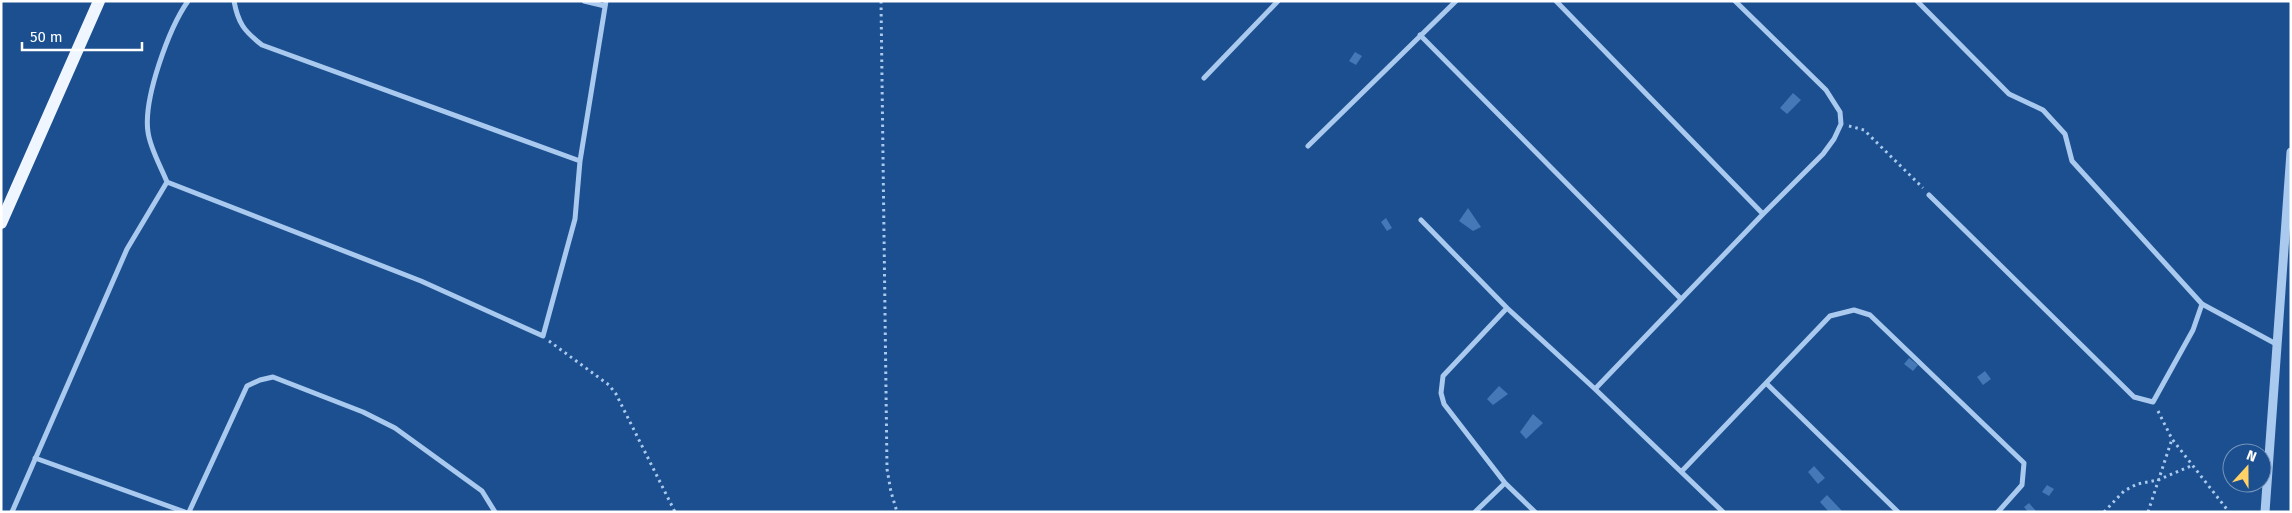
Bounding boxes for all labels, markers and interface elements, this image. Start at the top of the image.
scale bar [22,20,142,52]
text: 50 m [30,28,63,46]
north arrow [2222,443,2272,493]
text: N [2244,447,2259,466]

